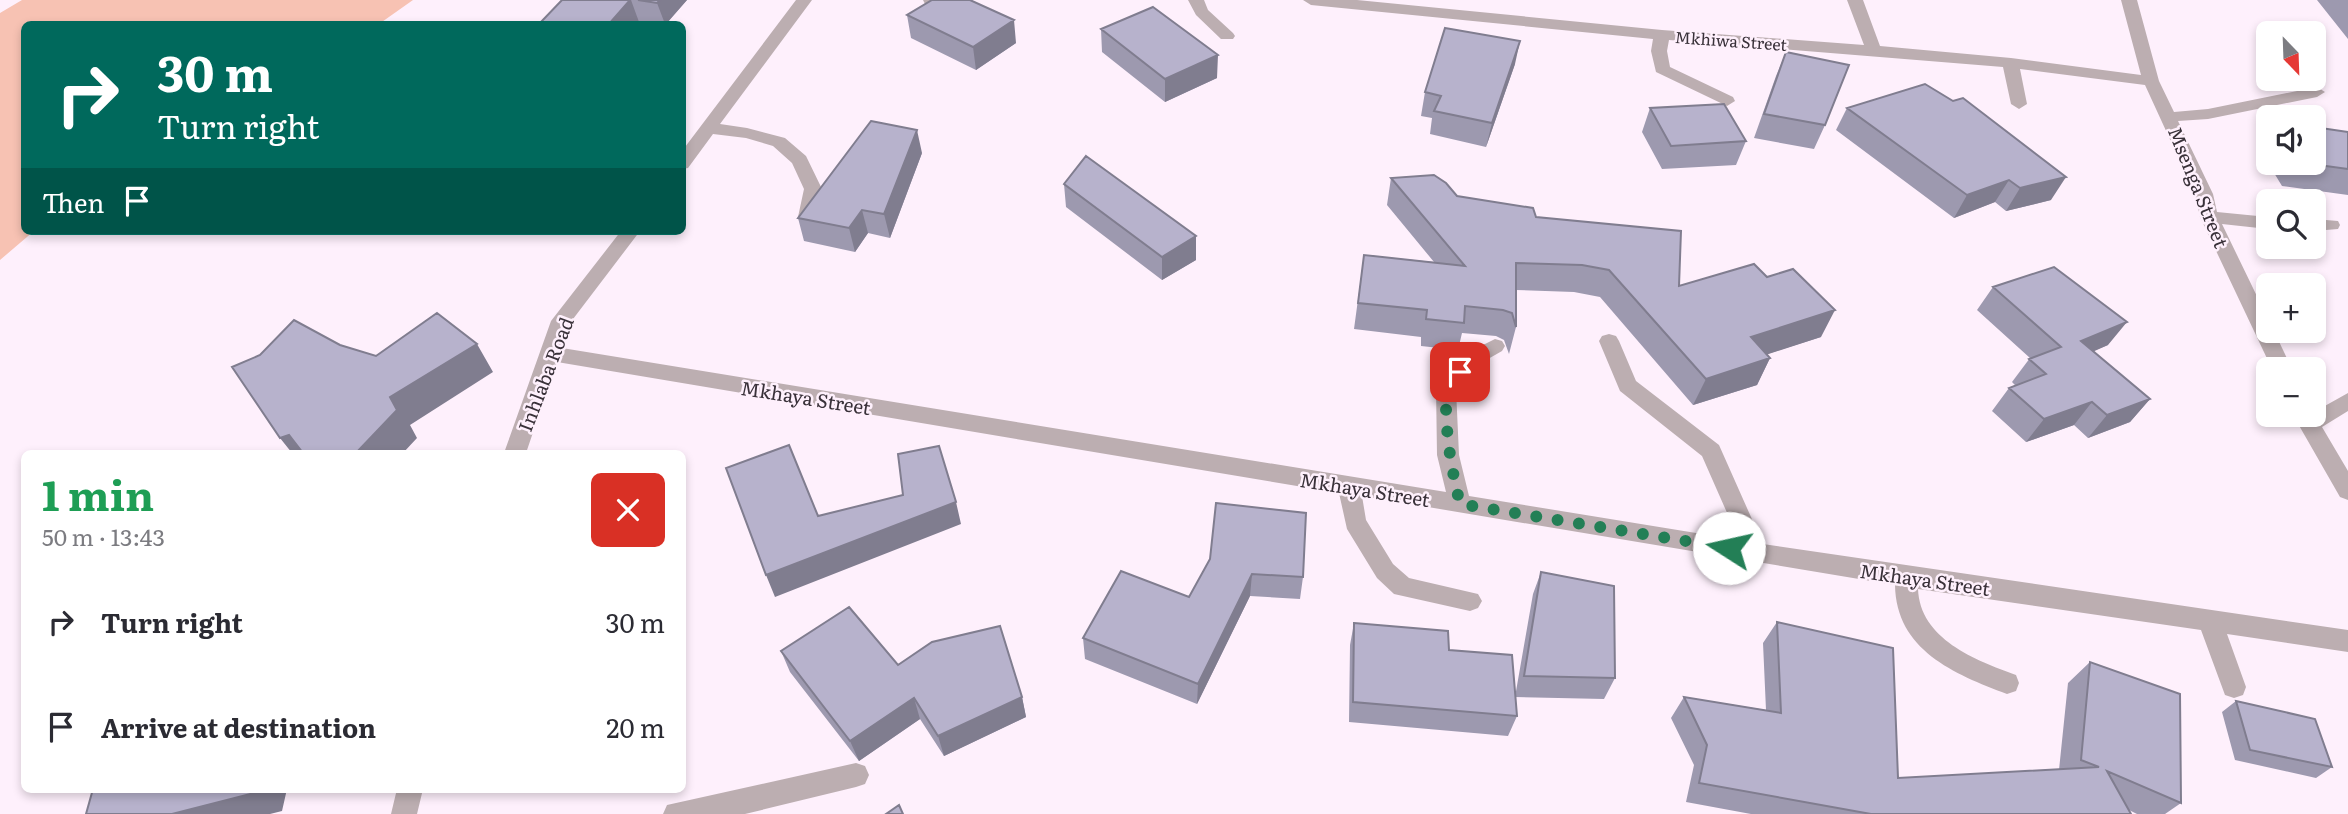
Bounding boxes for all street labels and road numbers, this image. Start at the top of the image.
street label: Mkhiwa Street [1674,24,1788,56]
street label: Msenga Street [2162,122,2236,252]
street label: Inhlaba Road [510,312,580,435]
street label: Mkhaya Street [739,373,873,421]
street label: Mkhaya Street [1298,465,1432,513]
street label: Mkhaya Street [1858,556,1992,602]

